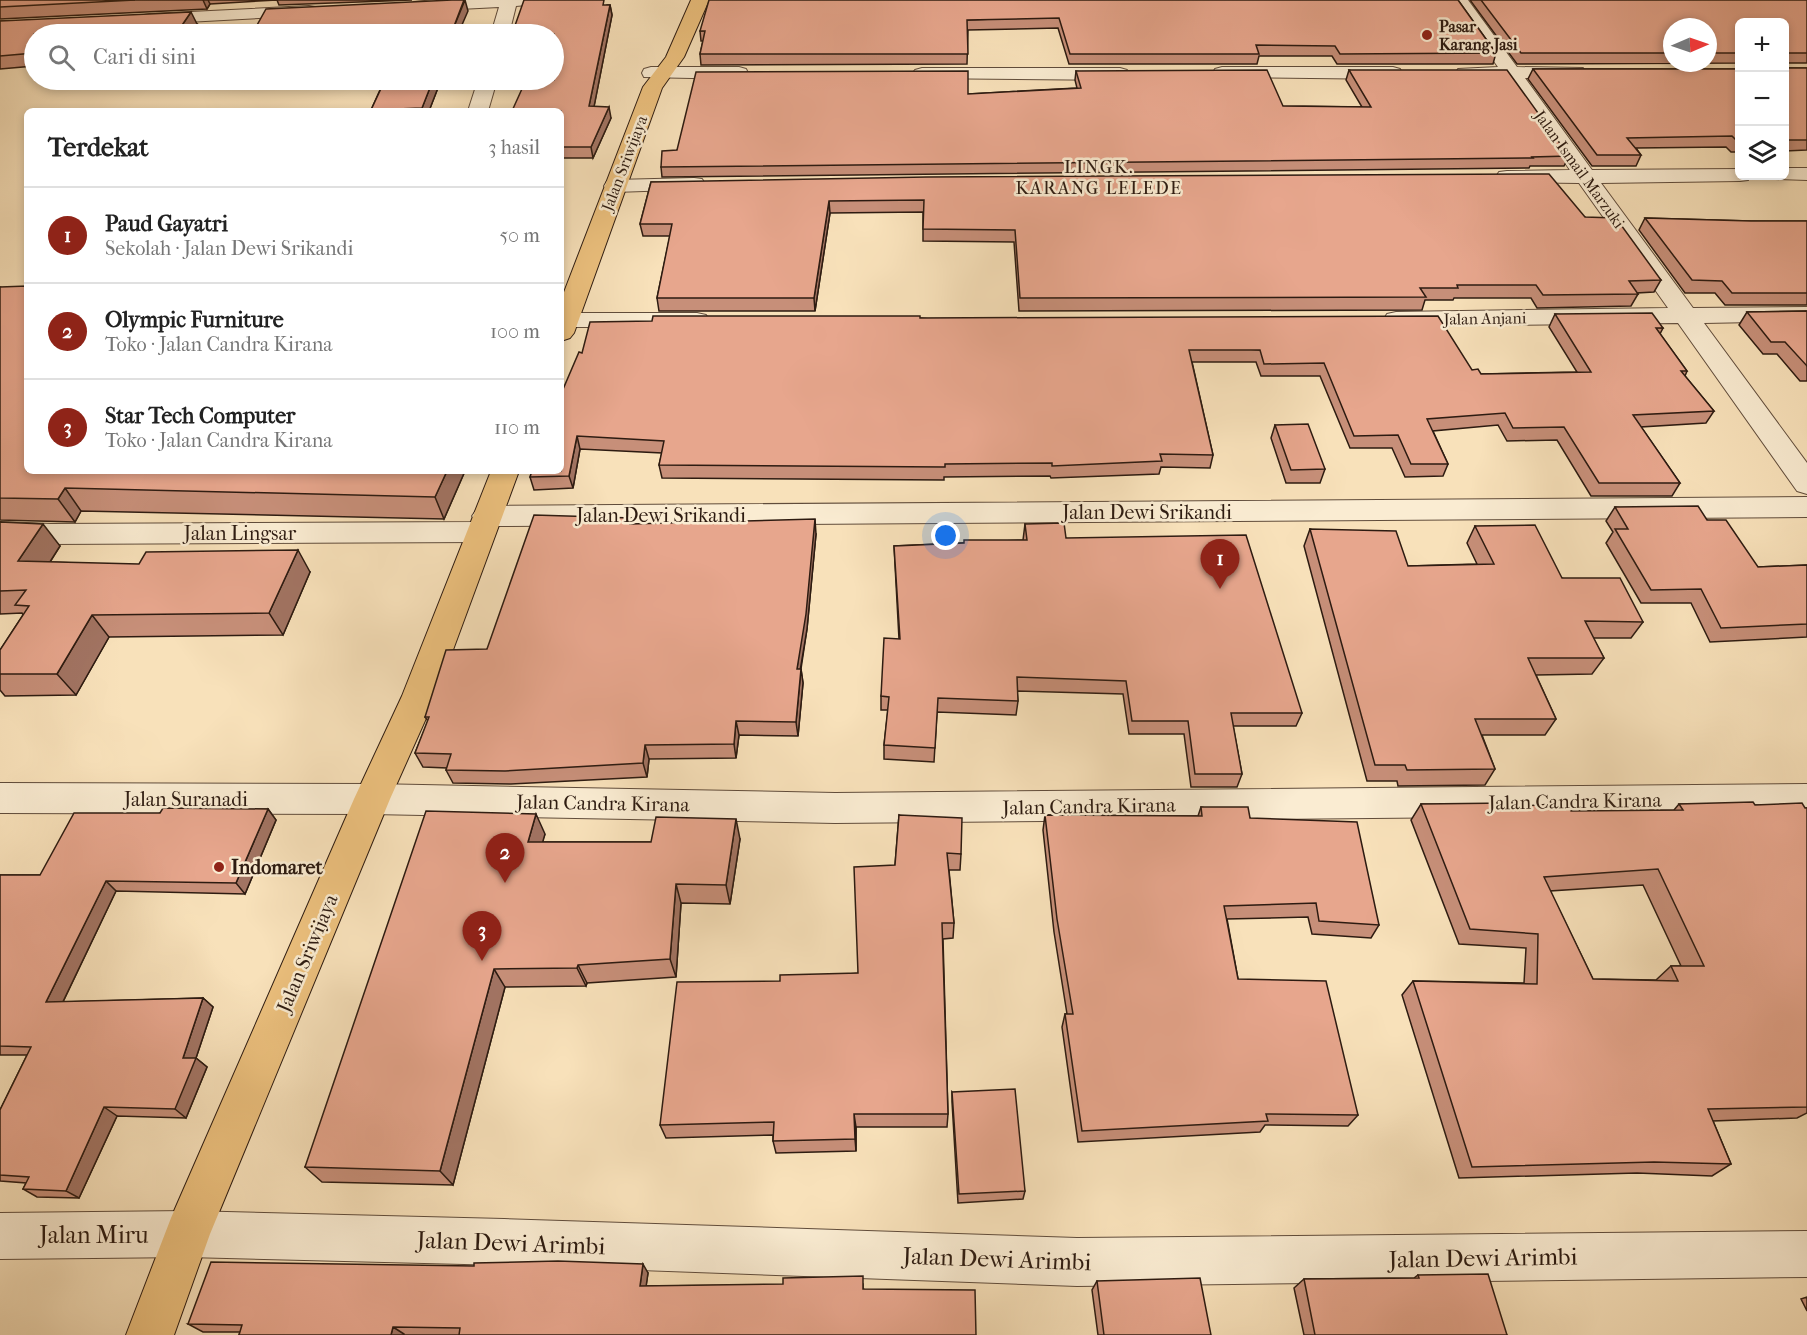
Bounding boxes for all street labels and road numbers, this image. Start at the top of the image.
street label: Jalan Ismail Marzuki [1529,105,1629,232]
street label: Jalan Sriwijaya [597,112,652,215]
street label: Jalan Anjani [1441,308,1527,329]
street label: Jalan Dewi Srikandi [1060,501,1232,524]
street label: Jalan Dewi Srikandi [574,504,746,527]
street label: Jalan Lingsar [182,522,297,545]
street label: Jalan Suranadi [122,788,248,811]
street label: Jalan Candra Kirana [1486,788,1663,815]
street label: Jalan Candra Kirana [514,790,691,817]
street label: Jalan Candra Kirana [1000,793,1177,820]
street label: Jalan Sriwijaya [271,890,343,1018]
street label: Jalan Miru [37,1221,149,1249]
street label: Jalan Dewi Arimbi [414,1226,606,1260]
street label: Jalan Dewi Arimbi [900,1242,1092,1276]
street label: Jalan Dewi Arimbi [1386,1242,1578,1274]

